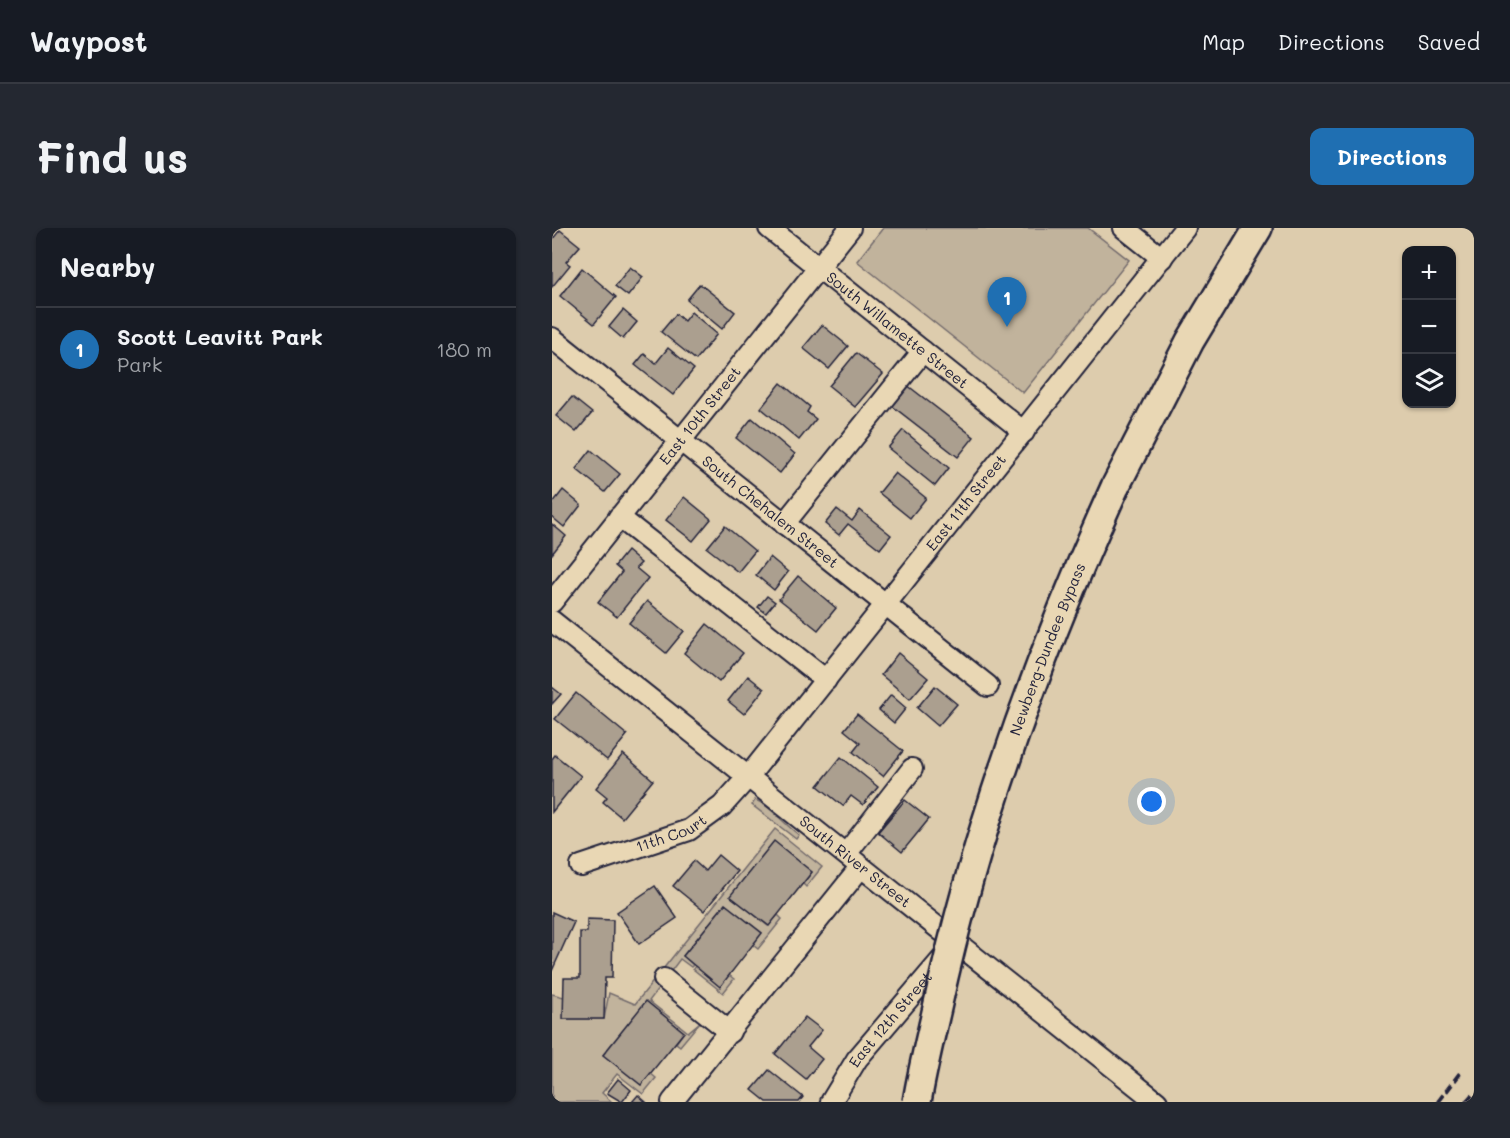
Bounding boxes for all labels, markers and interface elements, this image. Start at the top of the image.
text: Waypost [30,23,147,59]
text: Map [1202,28,1245,55]
text: Directions [1278,28,1385,55]
text: Saved [1418,28,1480,55]
button: Directions [1310,128,1474,185]
text: Find us [36,129,188,184]
map controls [1402,246,1456,408]
button: + [1402,246,1456,300]
text: Nearby [60,250,155,284]
street label: South Willamette Street [823,267,973,393]
pin: 1 [988,278,1026,327]
button: − [1402,300,1456,354]
text: Scott Leavitt Park [117,322,323,351]
text: 1 [75,336,84,362]
text: 180 m [436,336,492,362]
text: Park [117,351,162,377]
button: layers [1402,354,1456,408]
street label: East 10th Street [654,362,745,469]
street label: East 11th Street [921,450,1010,555]
street label: South Chehalem Street [698,451,843,572]
street label: Newberg-Dundee Bypass [1004,560,1089,738]
your location [1137,787,1166,816]
street label: 11th Court [633,809,710,856]
street label: South River Street [796,811,915,912]
street label: East 12th Street [843,967,936,1070]

